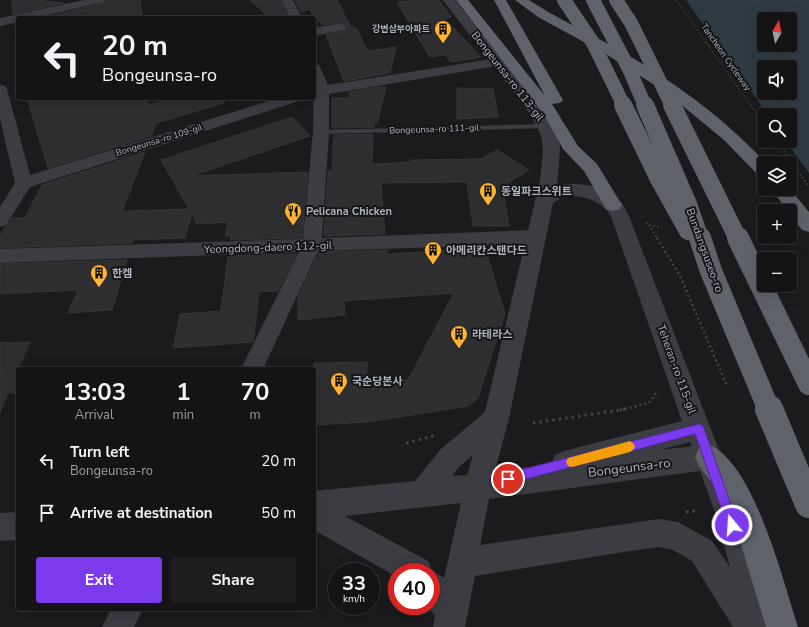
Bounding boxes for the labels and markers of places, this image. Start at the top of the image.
building icon: 강변삼부아파트 [433,19,453,44]
place label: 강변삼부아파트 [372,23,430,35]
building icon: 동일파크스위트 [478,181,498,206]
place label: 동일파크스위트 [501,184,572,199]
restaurant icon: Pelicana Chicken [283,201,303,226]
place label: Pelicana Chicken [306,204,392,219]
building icon: 아메리칸스탠다드 [423,240,443,265]
place label: 아메리칸스탠다드 [446,243,527,258]
building icon: 한켐 [89,263,109,288]
place label: 한켐 [112,266,132,281]
building icon: 라테라스 [449,324,469,349]
place label: 라테라스 [472,327,512,342]
building icon: 국순당본사 [329,371,349,396]
place label: 국순당본사 [352,374,403,389]
pin [491,462,525,496]

